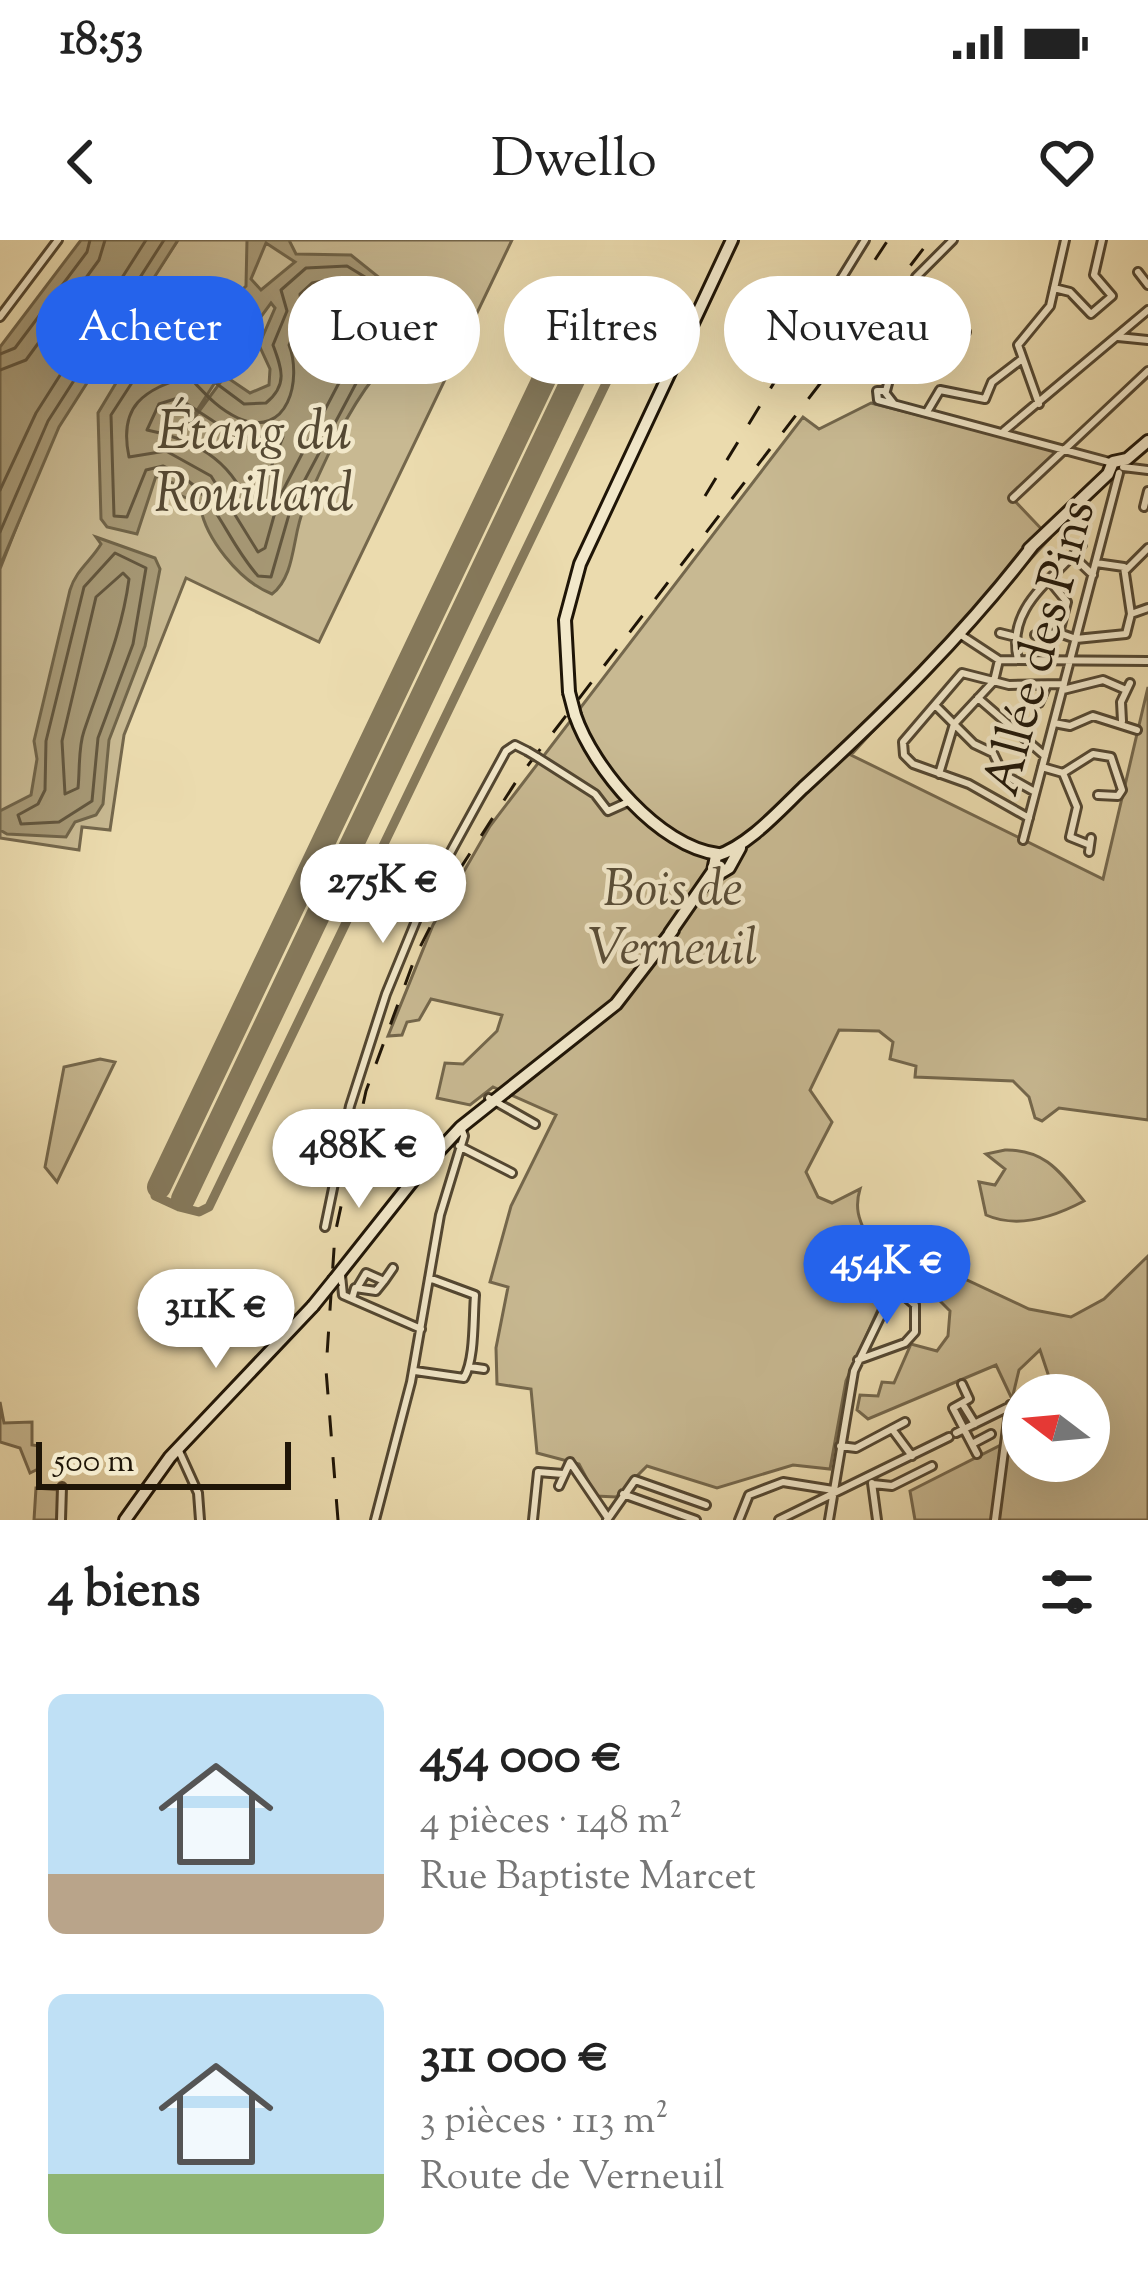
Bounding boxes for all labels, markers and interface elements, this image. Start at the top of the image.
text: 18:53 [60,10,143,75]
text: Dwello [491,123,657,201]
icon: back [48,129,114,195]
icon: heart [1034,129,1100,195]
chip: Acheter [36,276,264,384]
chip: Louer [288,276,480,384]
chip: Filtres [504,276,700,384]
chip: Nouveau [724,276,971,384]
water label: Étang du Rouillard [155,396,354,536]
street label: Allée des Pins [968,492,1117,804]
pin: 275K € [285,844,481,946]
text: 275K € [327,855,439,911]
park label: Bois de Verneuil [588,855,758,987]
pin: 488K € [261,1109,457,1211]
text: 488K € [299,1120,419,1176]
pin: 454K € [789,1225,985,1327]
text: 454K € [830,1236,944,1292]
pin: 311K € [118,1269,314,1371]
text: 311K € [165,1280,267,1336]
north arrow [1002,1374,1110,1482]
map controls [1002,1374,1110,1482]
scale bar [36,1436,291,1489]
text: 500 m [54,1439,135,1487]
text: 4 biens [48,1556,201,1629]
icon: filters [1034,1559,1100,1625]
text: 454 000 € [420,1722,623,1795]
icon: home [144,1742,288,1886]
text: 4 pièces · 148 m² [420,1795,682,1851]
text: Rue Baptiste Marcet [420,1851,756,1907]
text: 311 000 € [420,2022,609,2095]
icon: home [144,2042,288,2186]
text: 3 pièces · 113 m² [420,2095,668,2151]
text: Route de Verneuil [420,2151,724,2207]

